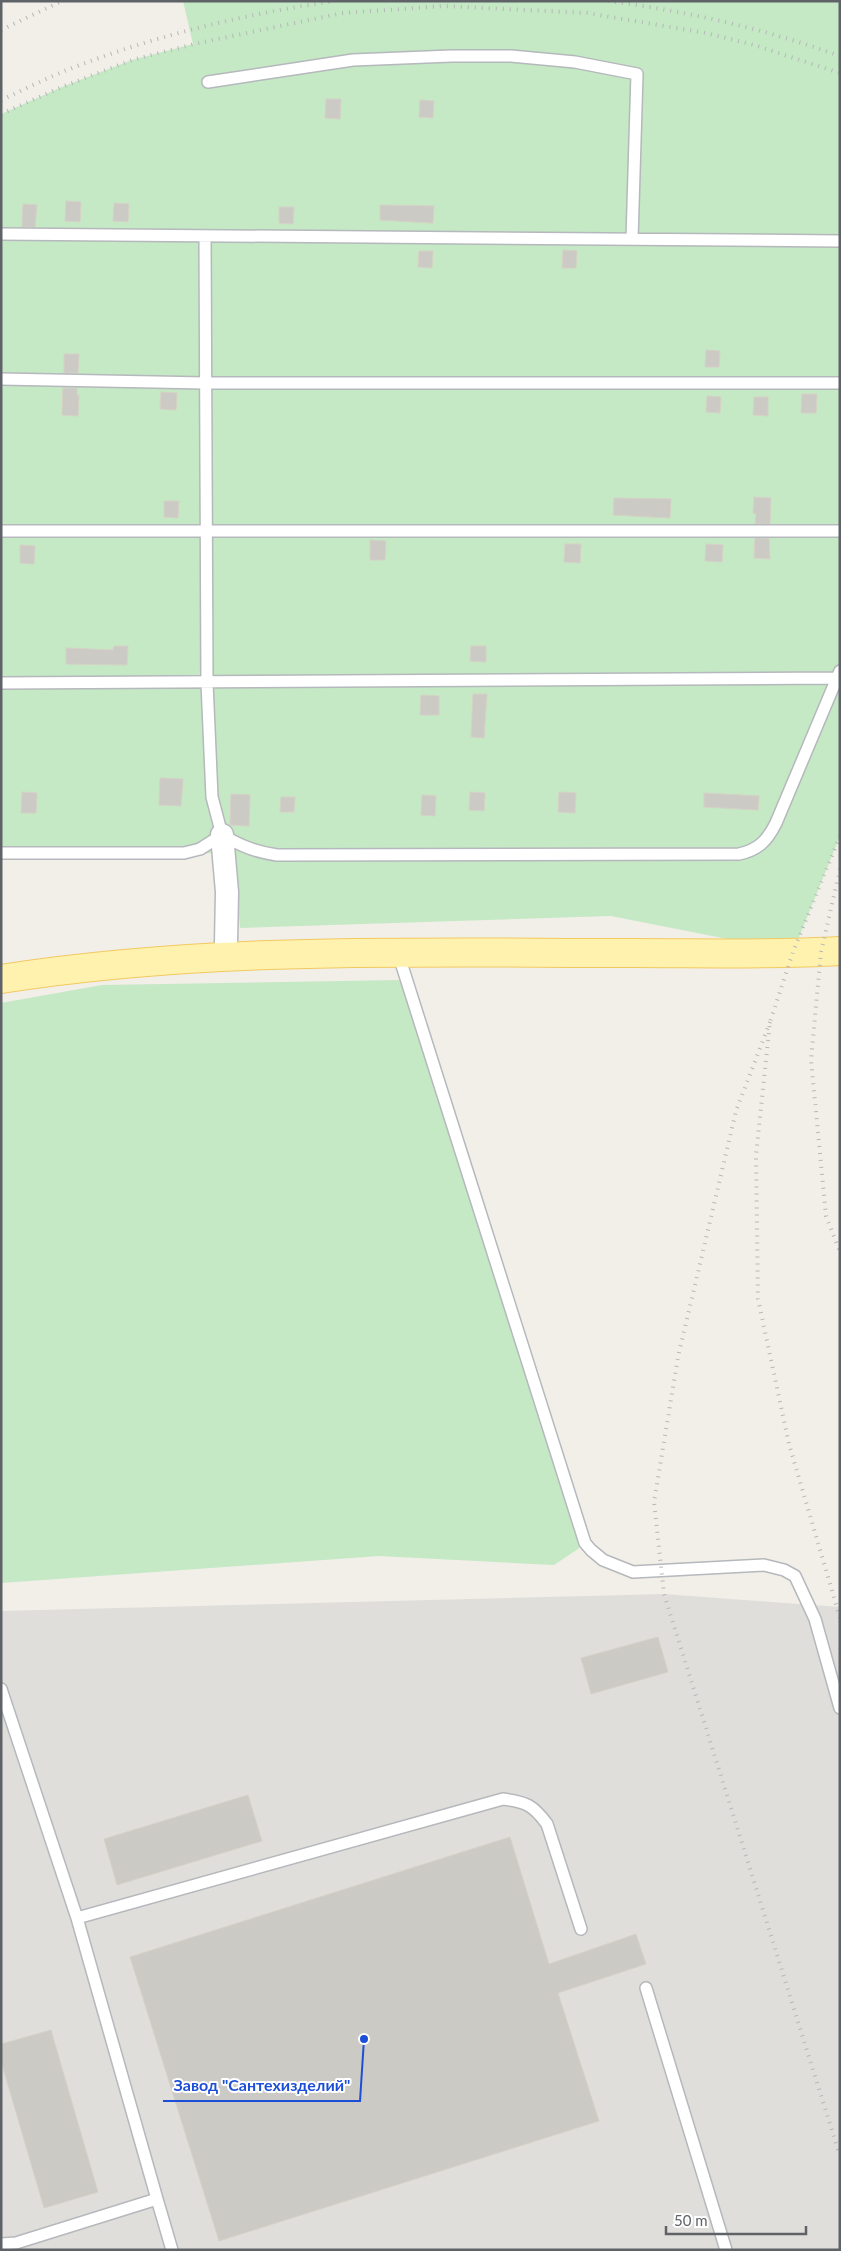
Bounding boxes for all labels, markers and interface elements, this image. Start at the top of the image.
callout: Завод "Сантехизделий" [163,2070,360,2101]
text: Завод "Сантехизделий" [174,2075,350,2094]
scale bar [666,2204,806,2236]
text: 50 m [674,2211,708,2229]

